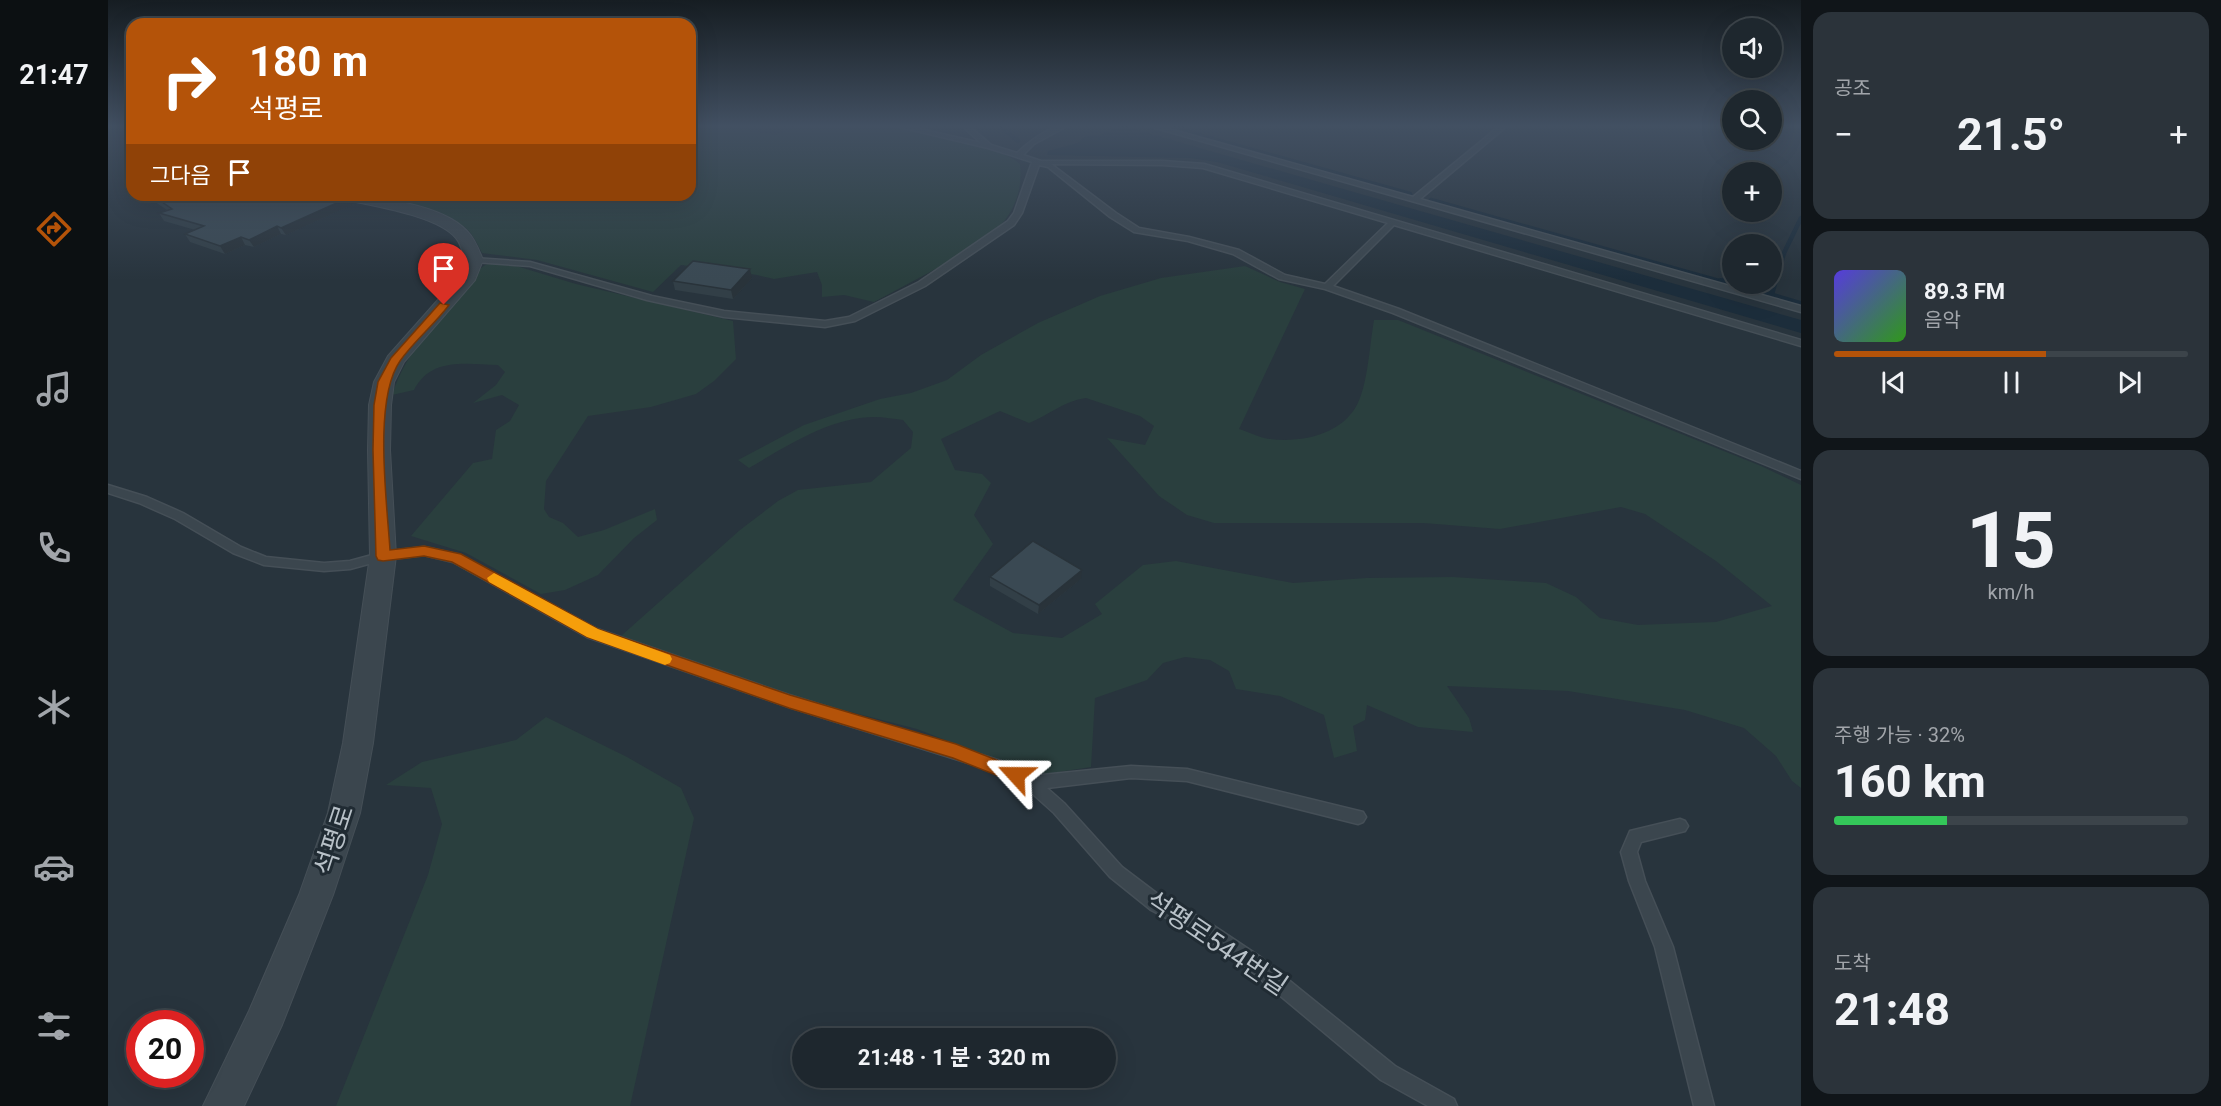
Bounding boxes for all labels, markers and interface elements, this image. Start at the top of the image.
map controls [1722,18,1782,294]
button: sound [1722,18,1782,78]
text: 180 m [249,37,368,86]
icon: right [150,42,228,120]
text: 21:47 [19,59,89,91]
text: 공조 [1834,76,1871,100]
button: search [1722,90,1782,150]
text: 석평로 [249,93,324,125]
text: 21.5° [1957,108,2065,161]
text: − [1834,115,1853,154]
text: + [2169,115,2188,154]
icon: arrive [223,156,256,189]
button: + [1722,162,1782,222]
text: 그다음 [150,163,211,188]
icon: directions [33,208,75,250]
button: − [1722,234,1782,294]
pin [418,243,469,305]
icon: arrive [427,252,460,285]
text: 89.3 FM [1924,279,2005,304]
text: 음악 [1924,308,1961,332]
icon: previous [1877,366,1910,399]
icon: pause [1995,366,2028,399]
icon: next [2113,366,2146,399]
icon: music [33,368,75,410]
text: 15 [1966,495,2056,586]
icon: phone [33,527,75,569]
text: km/h [1988,580,2034,604]
icon: climate [33,686,75,728]
text: 주행 가능 · 32% [1834,723,1965,747]
position arrow [984,743,1048,807]
text: 160 km [1834,755,1986,808]
street label: 석평로 [309,801,359,879]
icon: car [33,846,75,888]
street label: 석평로544번길 [1141,885,1293,1001]
text: 도착 [1834,951,1871,975]
text: 21:48 [1834,983,1950,1036]
icon: filters [33,1005,75,1047]
speed limit sign: 20 [126,1010,204,1088]
text: 21:48 · 1 분 · 320 m [858,1045,1050,1070]

